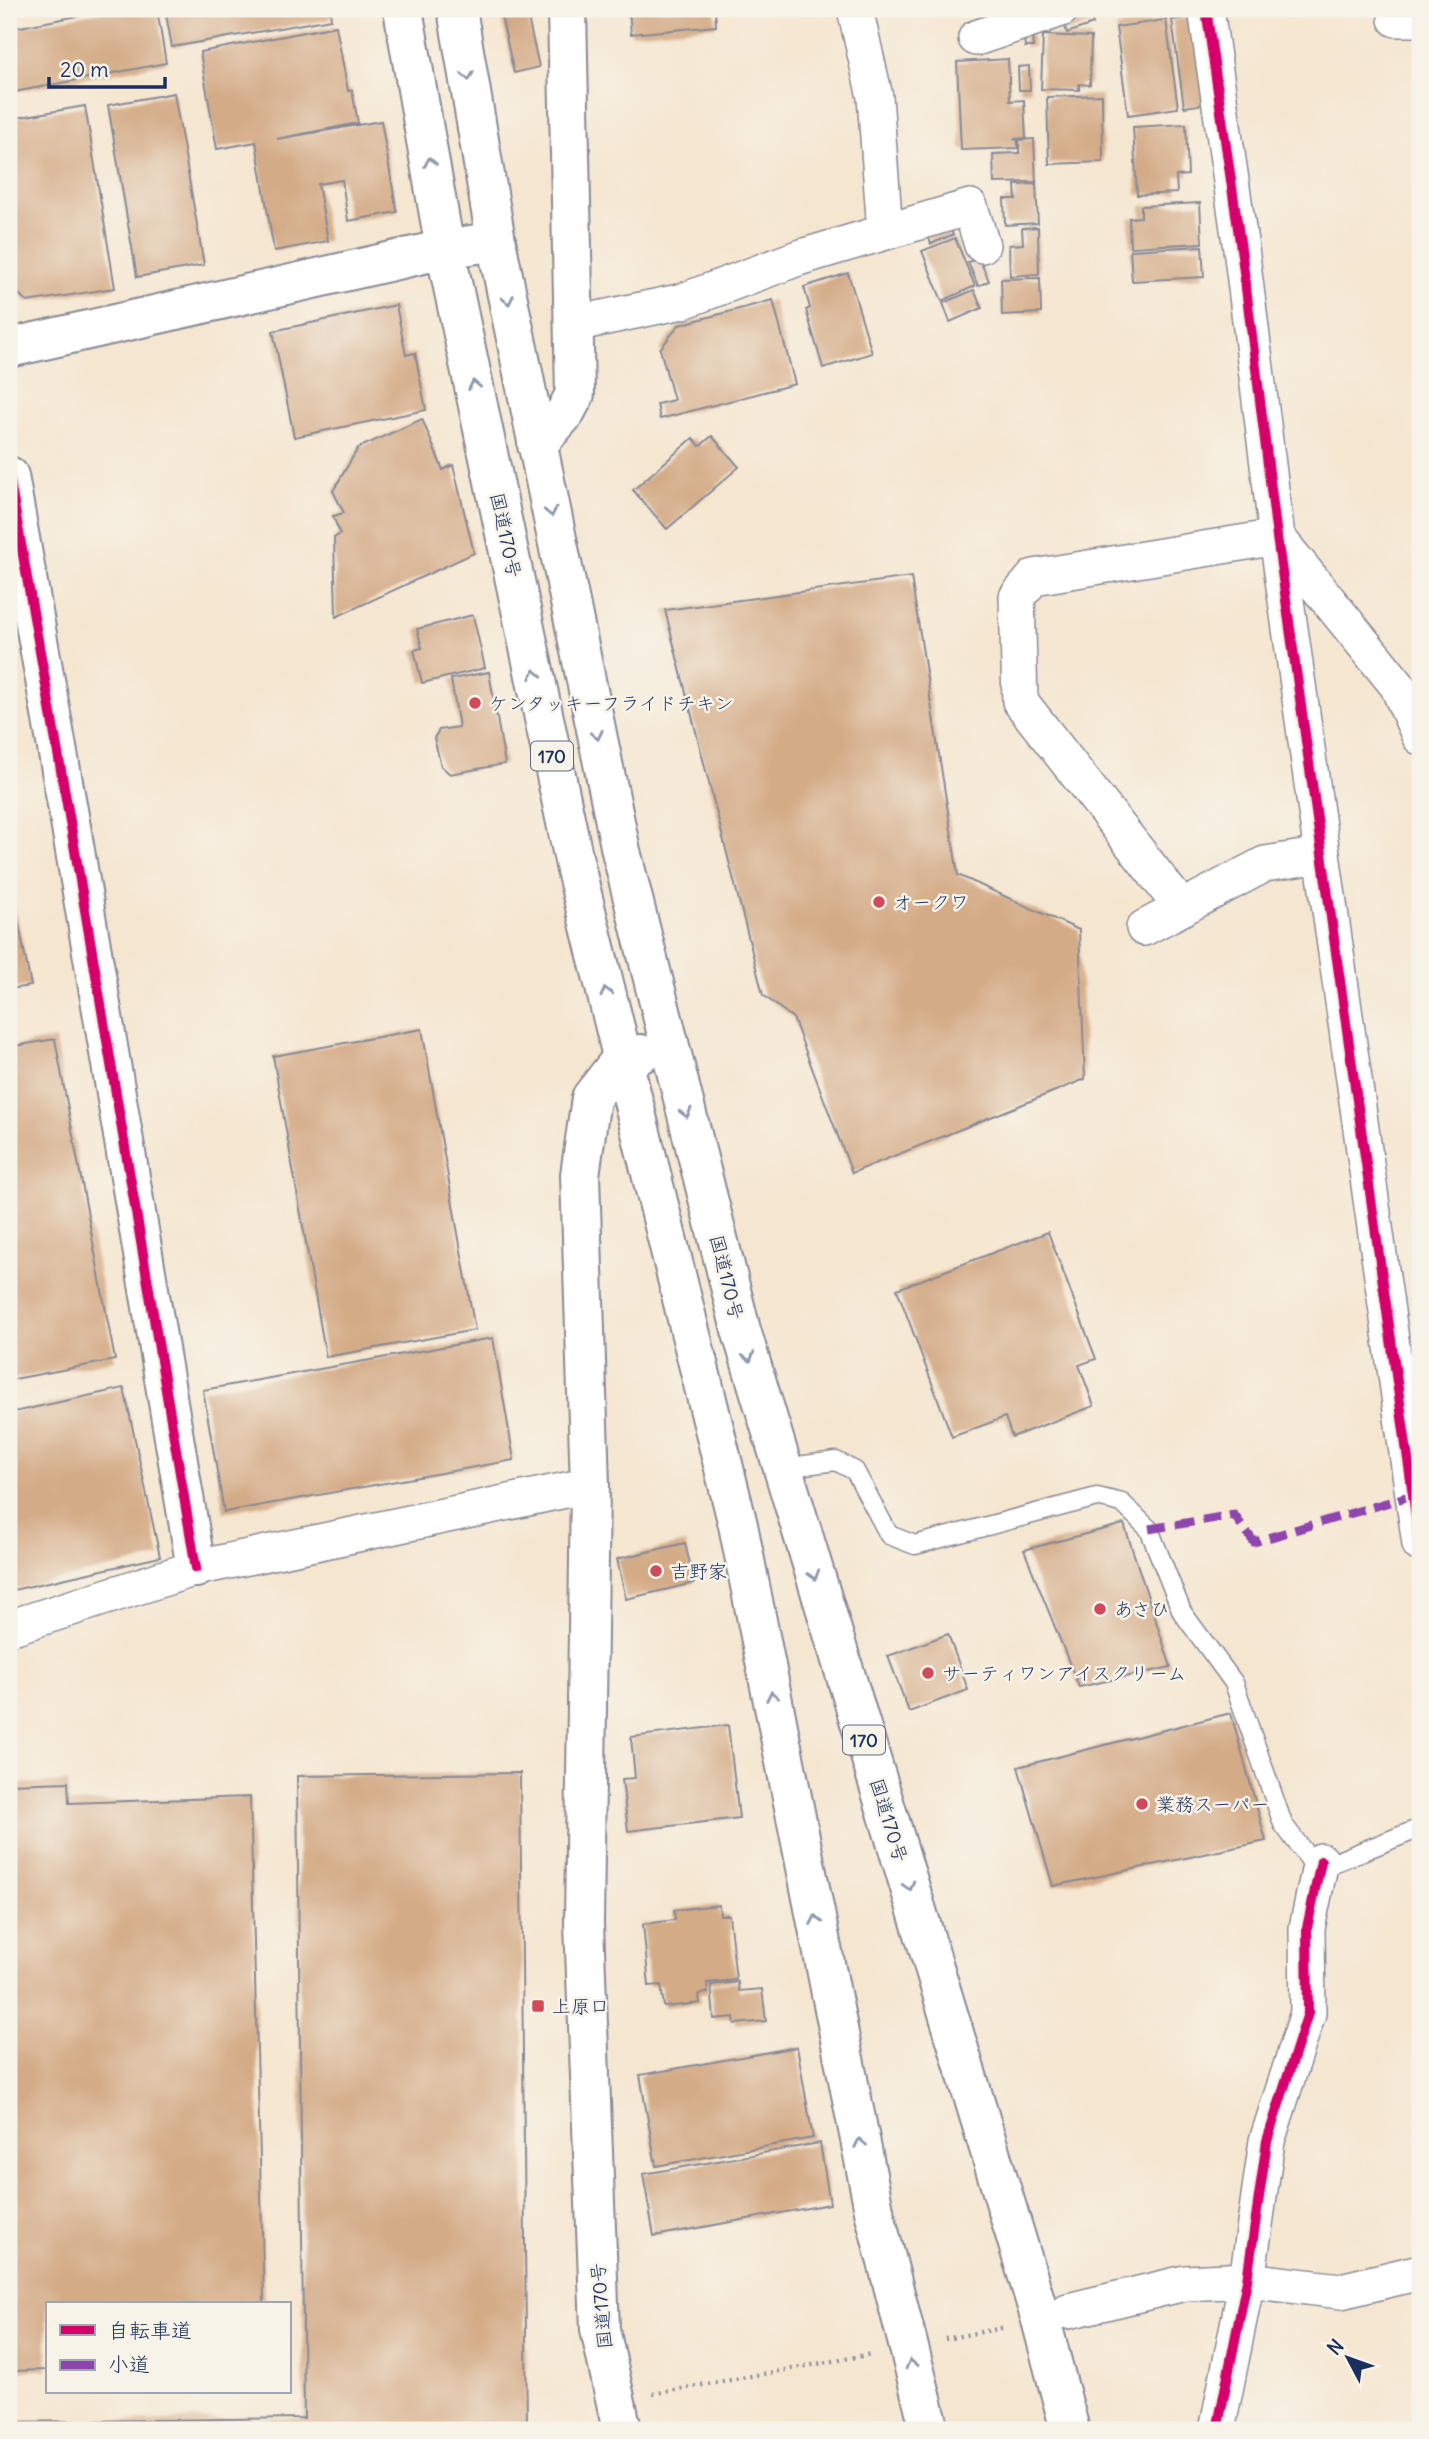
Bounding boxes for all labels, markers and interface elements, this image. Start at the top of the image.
scale bar [49,46,164,90]
text: 20 m [60,56,109,83]
one-way arrow [460,70,475,82]
one-way arrow [423,156,438,167]
one-way arrow [500,294,515,306]
one-way arrow [467,379,482,391]
street label: 国道170号 [485,490,527,580]
one-way arrow [543,506,558,518]
one-way arrow [528,668,543,680]
place label: ケンタッキーフライドチキン [489,691,734,715]
marker: ケンタッキーフライドチキン [467,695,483,711]
one-way arrow [589,729,604,741]
road number: 170 [531,742,573,770]
place label: オークワ [893,890,969,914]
marker: オークワ [871,894,887,910]
one-way arrow [600,986,614,998]
one-way arrow [678,1106,692,1118]
street label: 国道170号 [705,1232,749,1322]
one-way arrow [740,1350,755,1362]
place label: 吉野家 [670,1559,727,1583]
marker: 吉野家 [648,1563,664,1579]
one-way arrow [805,1568,820,1580]
place label: あさひ [1114,1597,1170,1621]
marker: あさひ [1092,1601,1108,1617]
place label: サーティワンアイスクリーム [942,1661,1186,1685]
marker: サーティワンアイスクリーム [920,1665,936,1681]
one-way arrow [766,1690,781,1702]
road number: 170 [843,1726,885,1755]
street label: 国道170号 [865,1775,913,1865]
place label: 業務スーパー [1156,1792,1269,1816]
marker: 業務スーパー [1134,1796,1150,1812]
one-way arrow [900,1880,915,1892]
one-way arrow [810,1914,825,1926]
place label: 上原口 [552,1994,609,2018]
marker: 上原口 [530,1998,546,2014]
one-way arrow [854,2137,869,2149]
street label: 国道170号 [585,2262,617,2350]
legend [46,2302,290,2394]
text: 自転車道 [108,2317,192,2344]
north arrow [1314,2324,1384,2394]
text: N [1322,2334,1349,2360]
text: 小道 [108,2351,150,2378]
one-way arrow [905,2359,920,2371]

